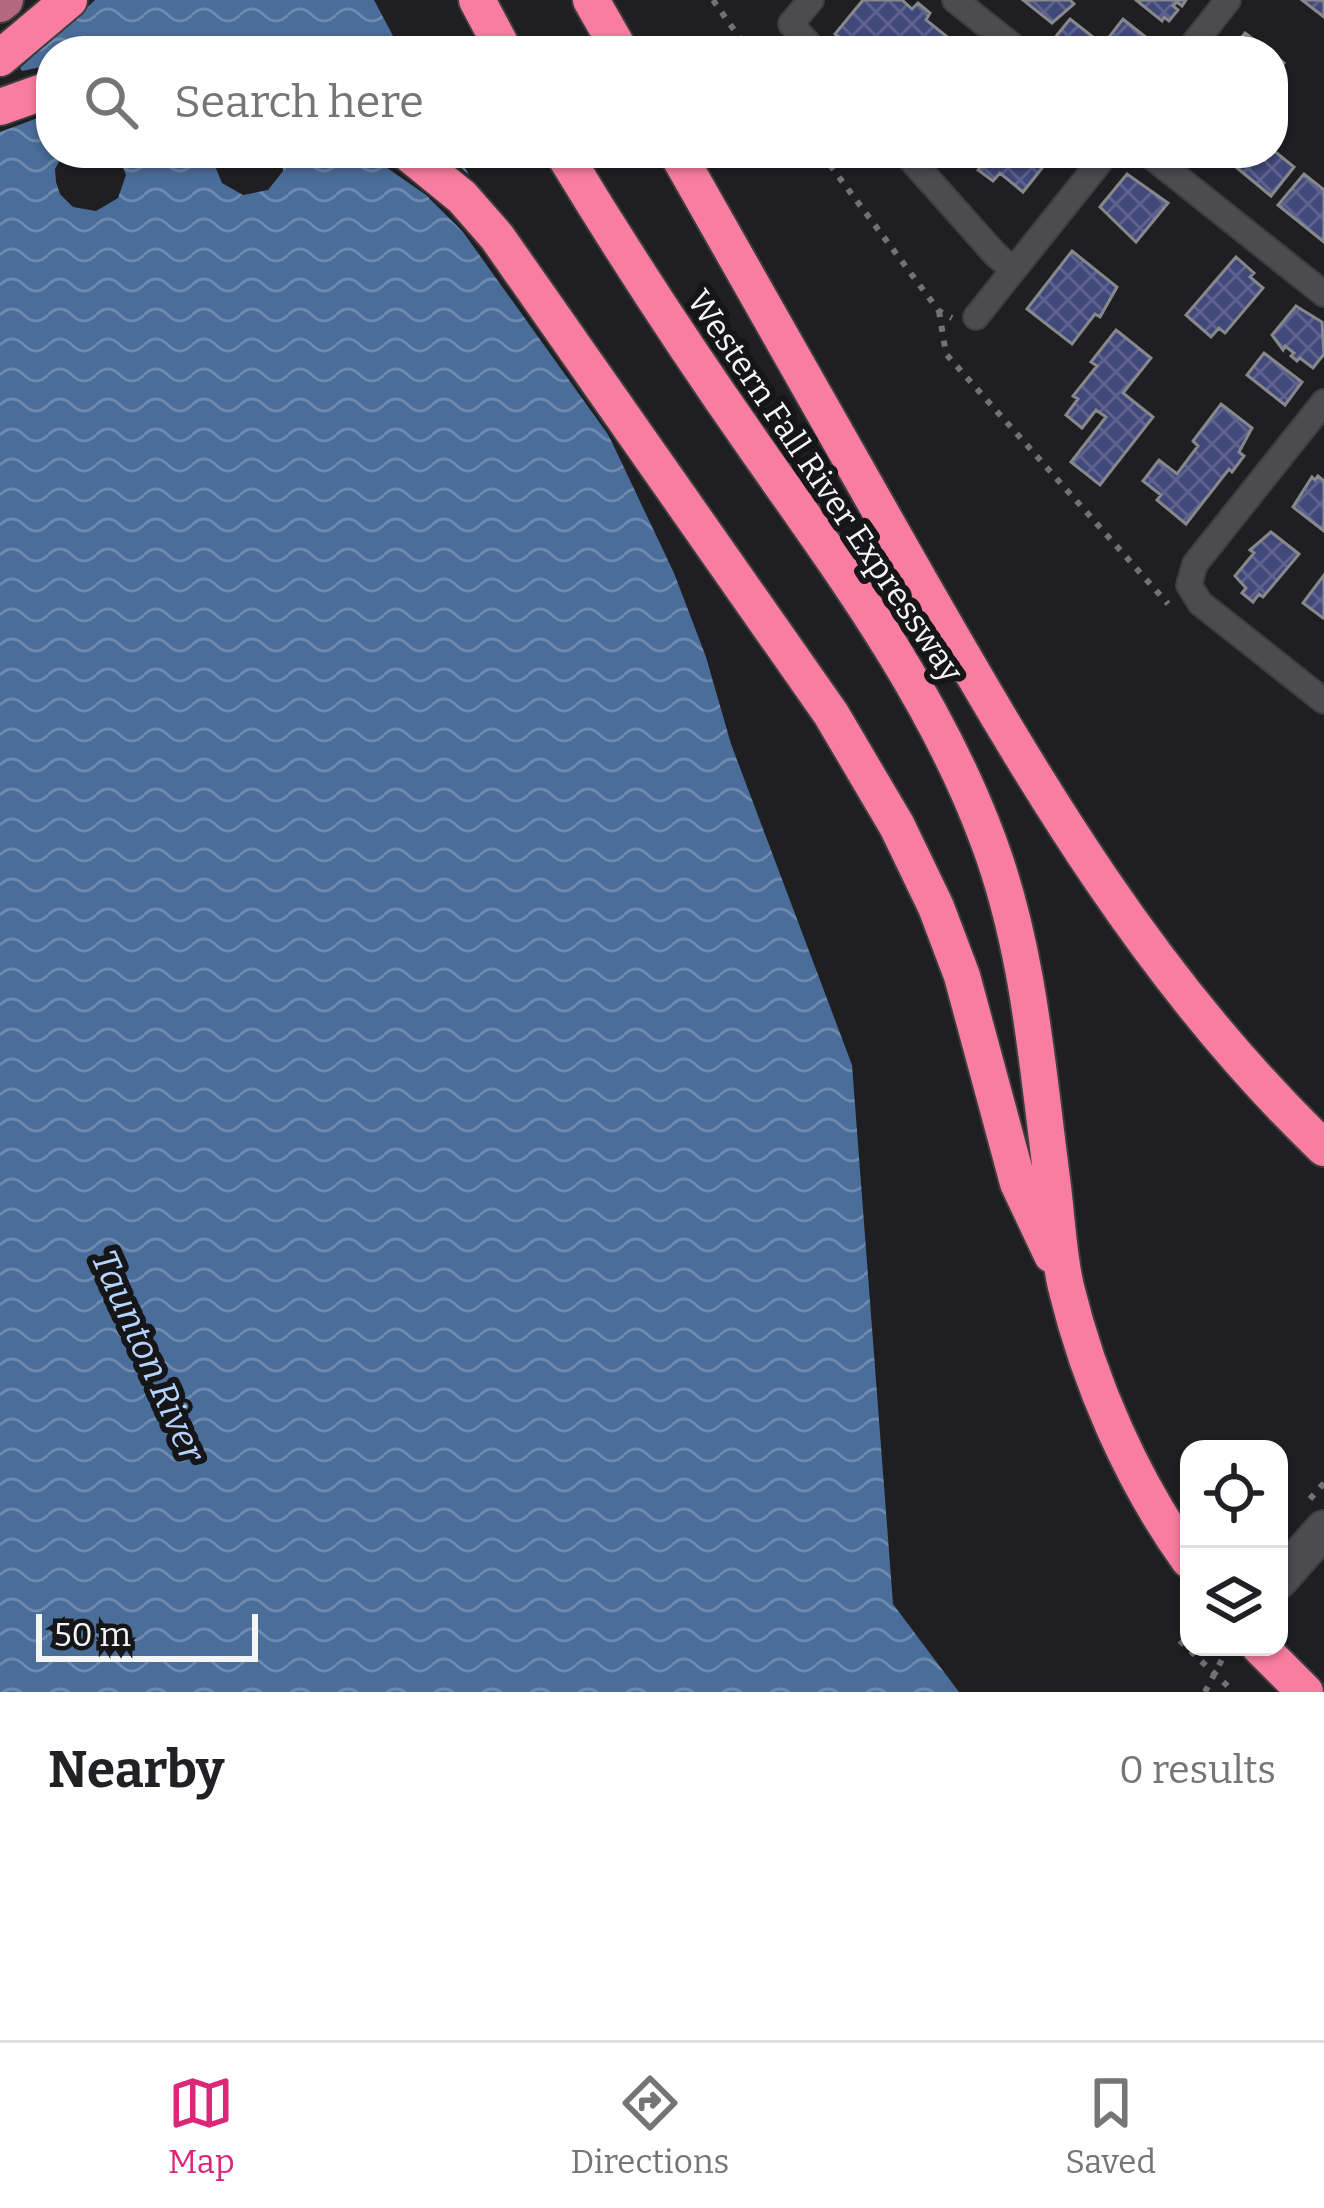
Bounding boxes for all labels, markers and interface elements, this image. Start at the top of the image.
search box [36,36,1288,168]
icon: search [78,69,144,135]
text: Search here [174,75,424,129]
street label: Western Fall River Expressway [679,282,972,690]
water label: Taunton River [82,1244,215,1470]
map controls [1180,1440,1288,1656]
button: locate [1180,1440,1288,1548]
button: layers [1180,1548,1288,1656]
scale bar [36,1608,258,1661]
text: 50 m [54,1615,131,1655]
text: Nearby [48,1739,224,1801]
text: 0 results [1119,1747,1276,1793]
tab: Map [168,2070,235,2182]
tab: Directions [571,2070,729,2182]
tab: Saved [1065,2070,1156,2182]

